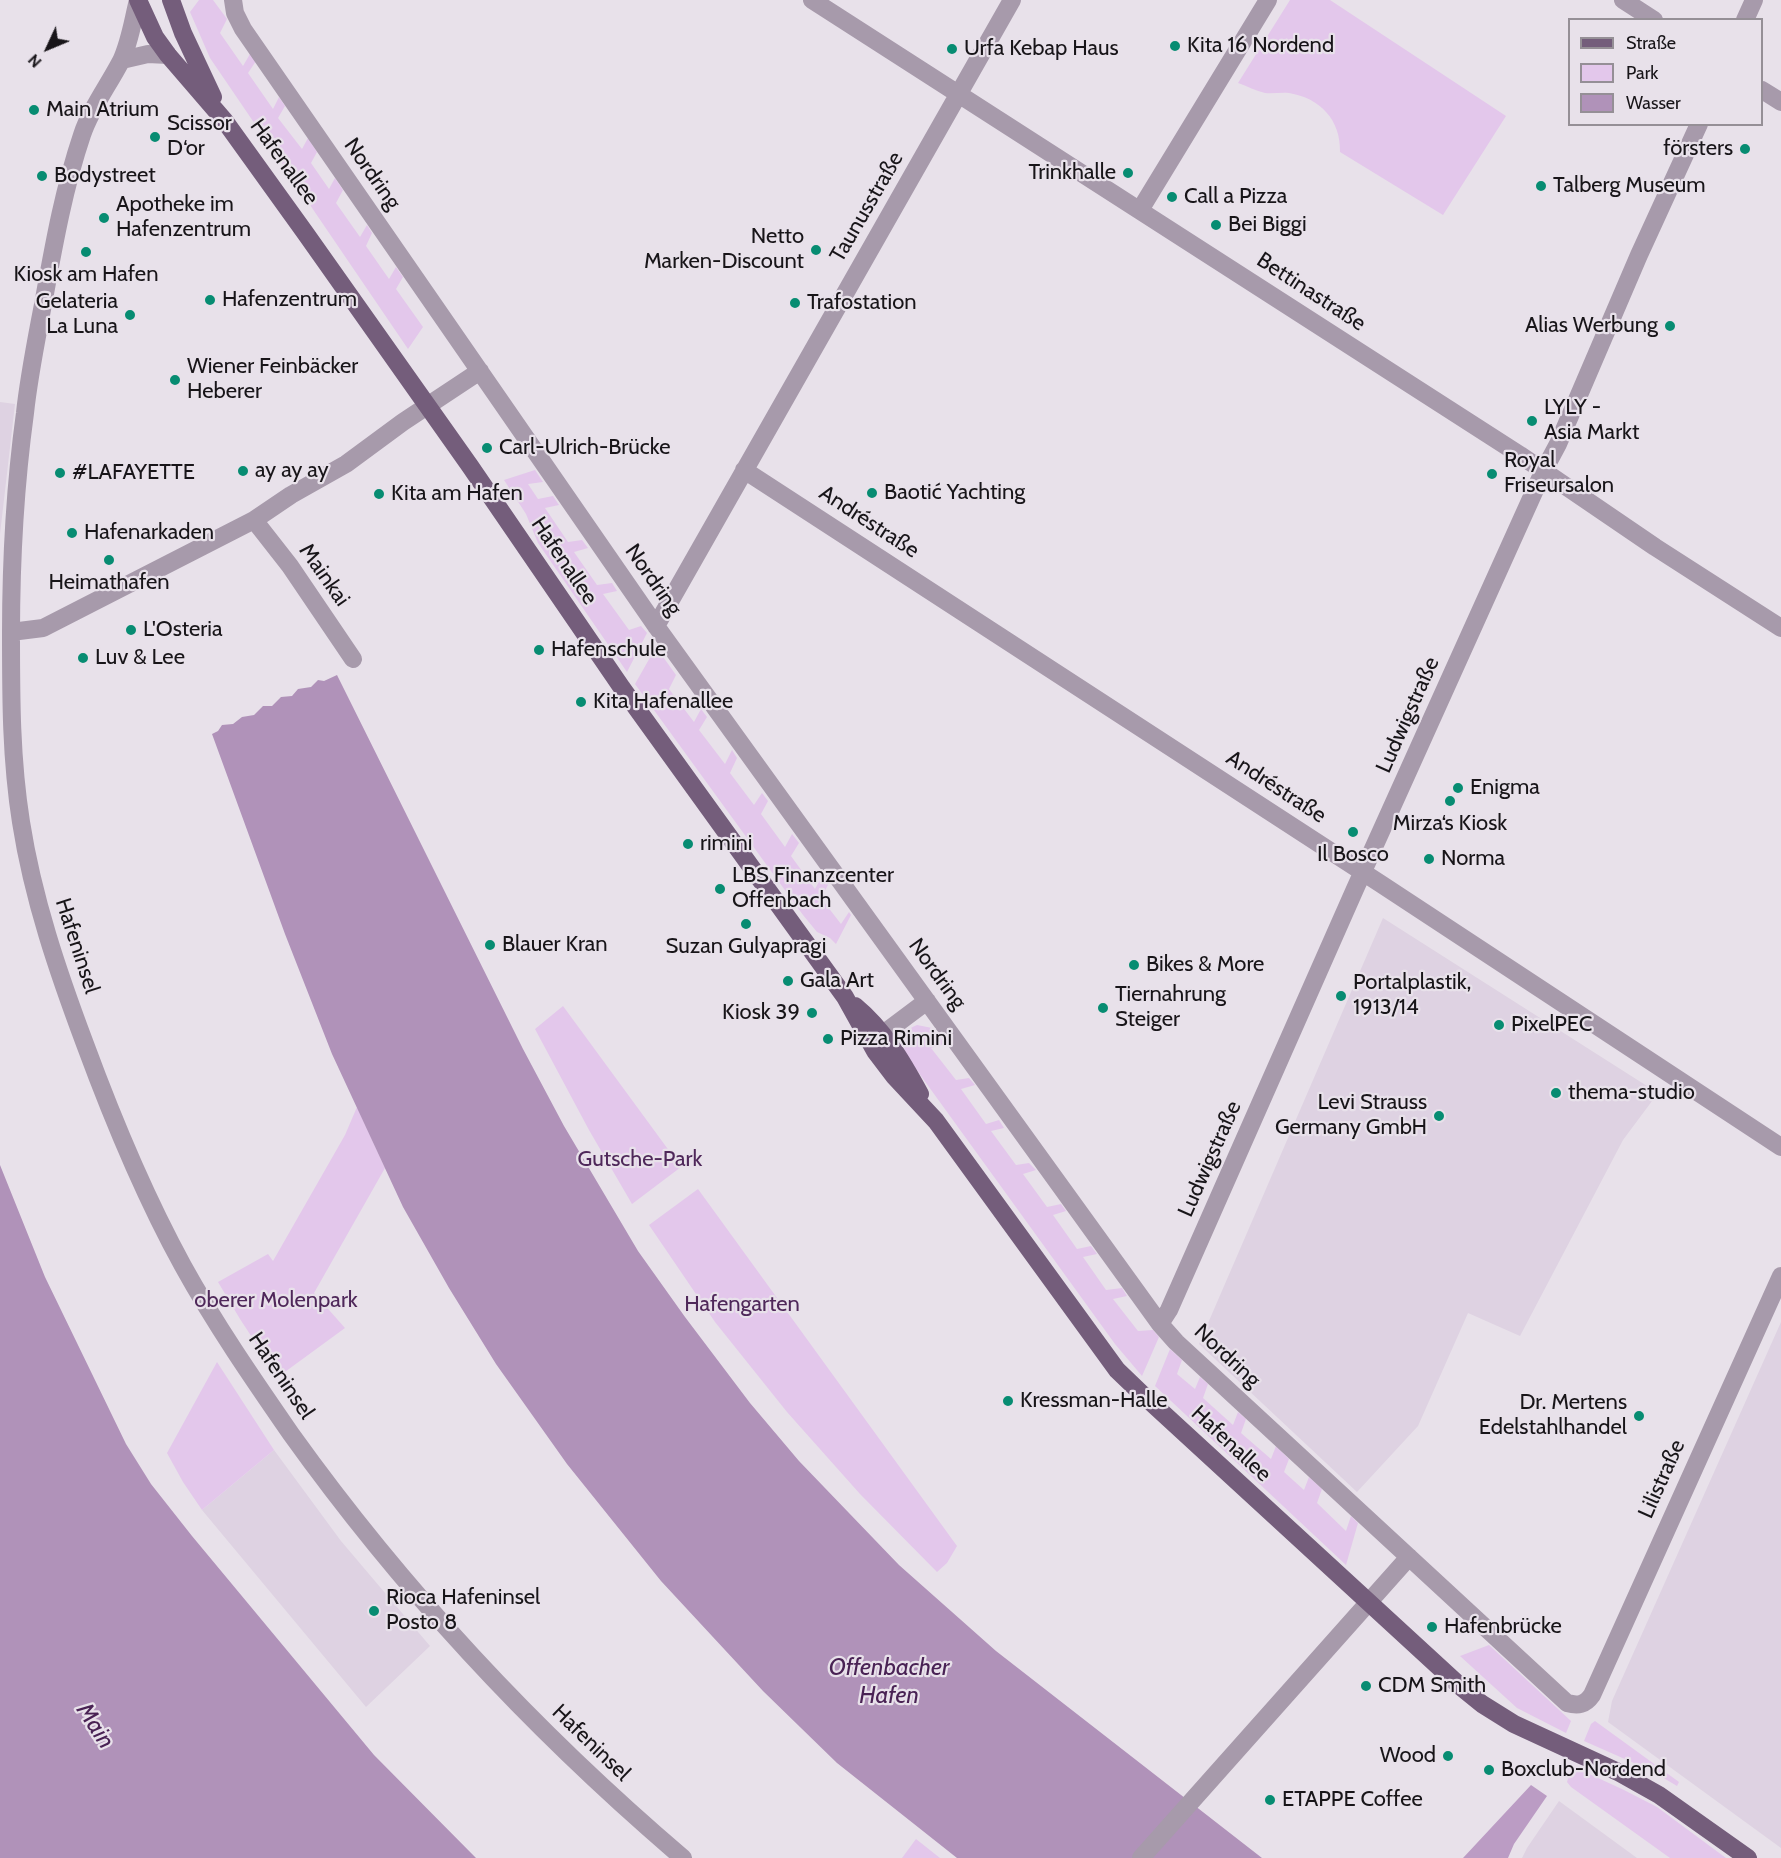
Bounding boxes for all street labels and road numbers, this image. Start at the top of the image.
street label: Hafenallee [244,114,324,210]
street label: Nordring [338,133,406,215]
street label: Taunusstraße [825,147,909,267]
street label: Bettinastraße [1252,247,1370,337]
street label: Andréstraße [814,480,924,564]
street label: Hafenallee [525,512,603,610]
street label: Mainkai [293,539,355,611]
street label: Nordring [619,539,687,621]
street label: Ludwigstraße [1371,653,1445,777]
street label: Andréstraße [1221,745,1331,829]
street label: Hafeninsel [49,895,105,997]
street label: Nordring [903,933,971,1015]
street label: Ludwigstraße [1173,1097,1247,1221]
street label: Nordring [1188,1319,1266,1393]
street label: Hafeninsel [242,1328,320,1424]
street label: Hafenallee [1186,1400,1276,1488]
street label: Lilistraße [1633,1436,1691,1522]
street label: Hafeninsel [546,1699,636,1787]

